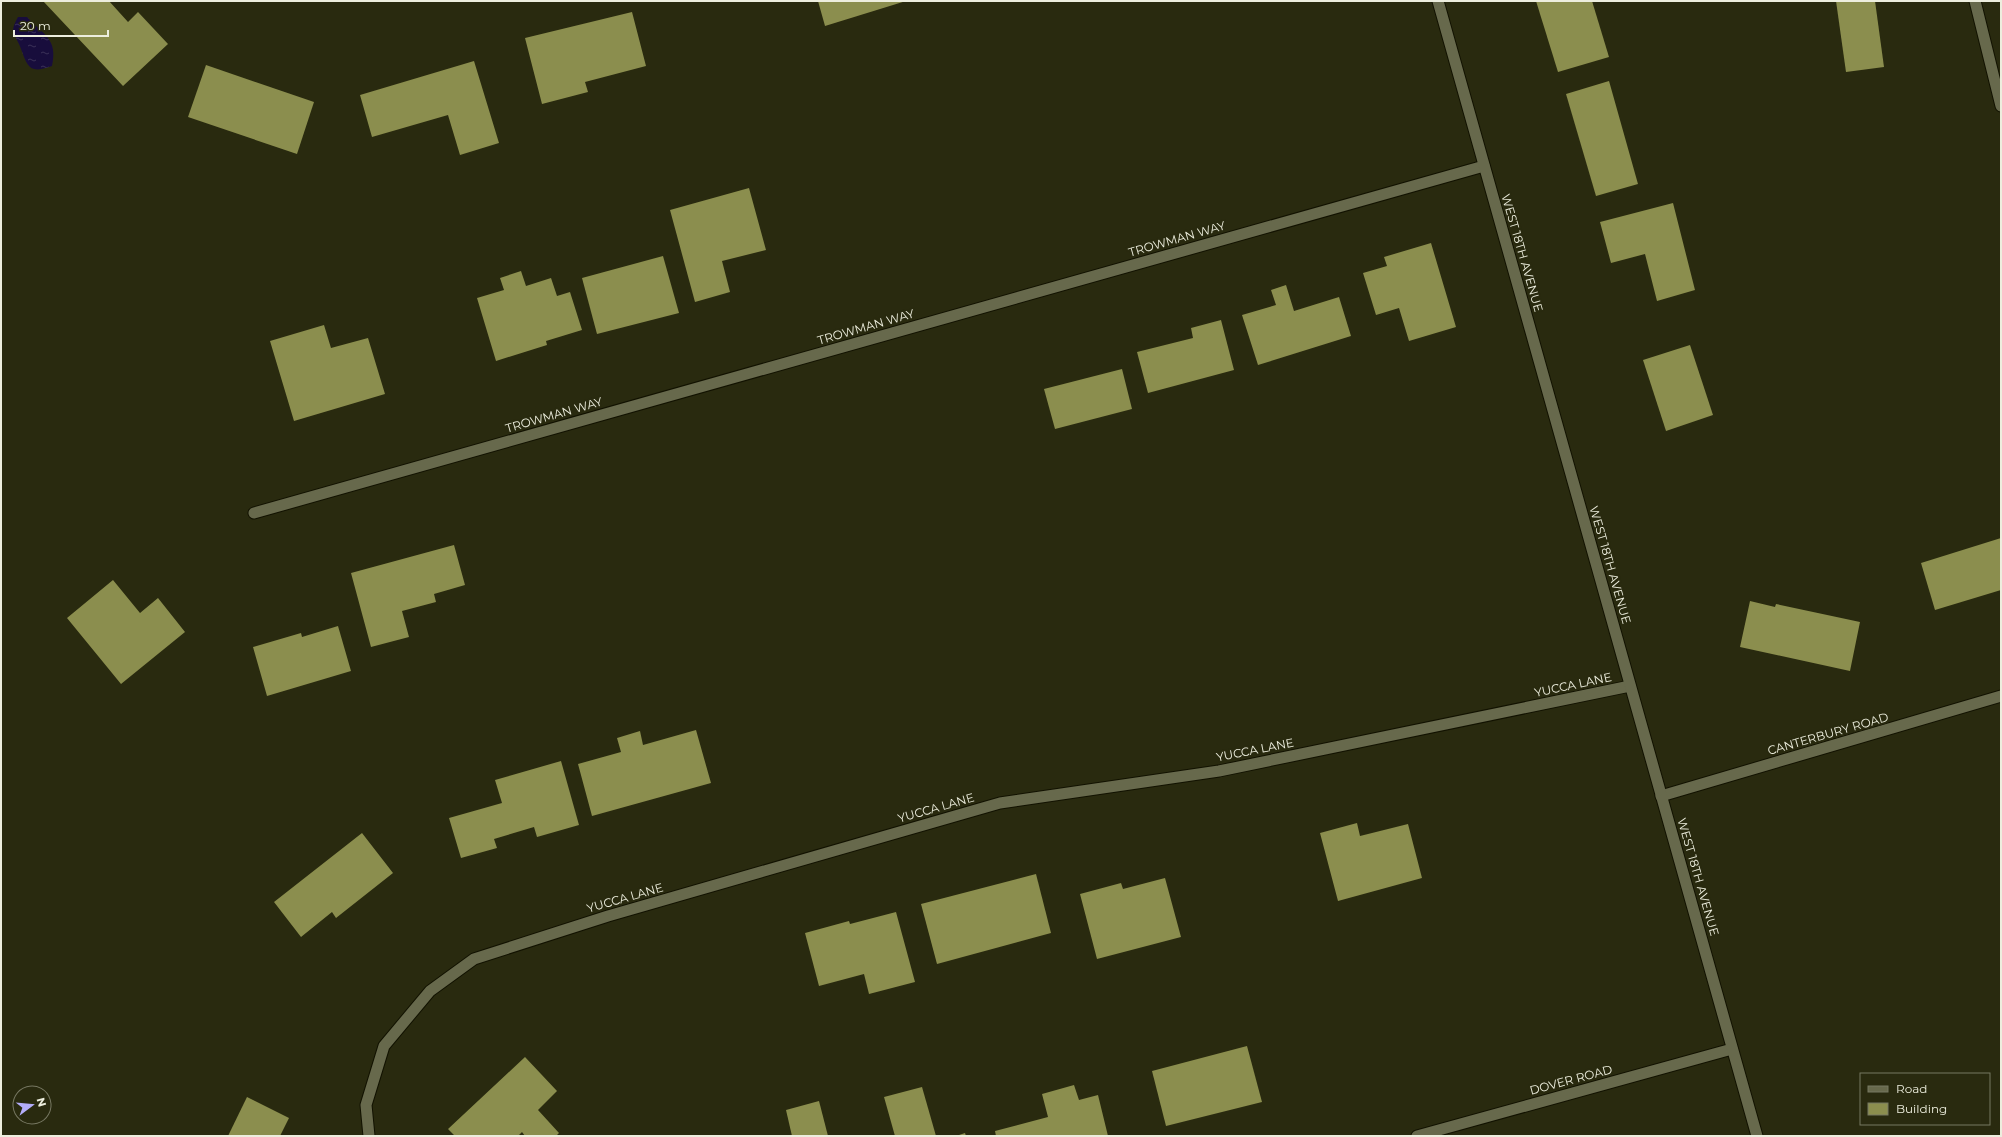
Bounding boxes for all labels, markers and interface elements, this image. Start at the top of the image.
scale bar [14,12,108,38]
text: 20 m [20,18,51,33]
street label: WEST 18TH AVENUE [1498,192,1546,313]
street label: TROWMAN WAY [1127,217,1227,260]
street label: TROWMAN WAY [816,305,916,348]
street label: TROWMAN WAY [504,393,604,436]
street label: WEST 18TH AVENUE [1586,504,1634,625]
street label: YUCCA LANE [1533,669,1613,700]
street label: CANTERBURY ROAD [1766,709,1890,758]
street label: YUCCA LANE [1215,735,1295,764]
street label: YUCCA LANE [896,789,976,826]
street label: WEST 18TH AVENUE [1674,816,1722,937]
street label: YUCCA LANE [585,879,665,916]
street label: DOVER ROAD [1528,1061,1614,1098]
legend [1860,1073,1990,1125]
text: Road [1896,1081,1927,1096]
north arrow [12,1085,52,1125]
text: N [34,1096,50,1108]
text: Building [1896,1101,1947,1116]

